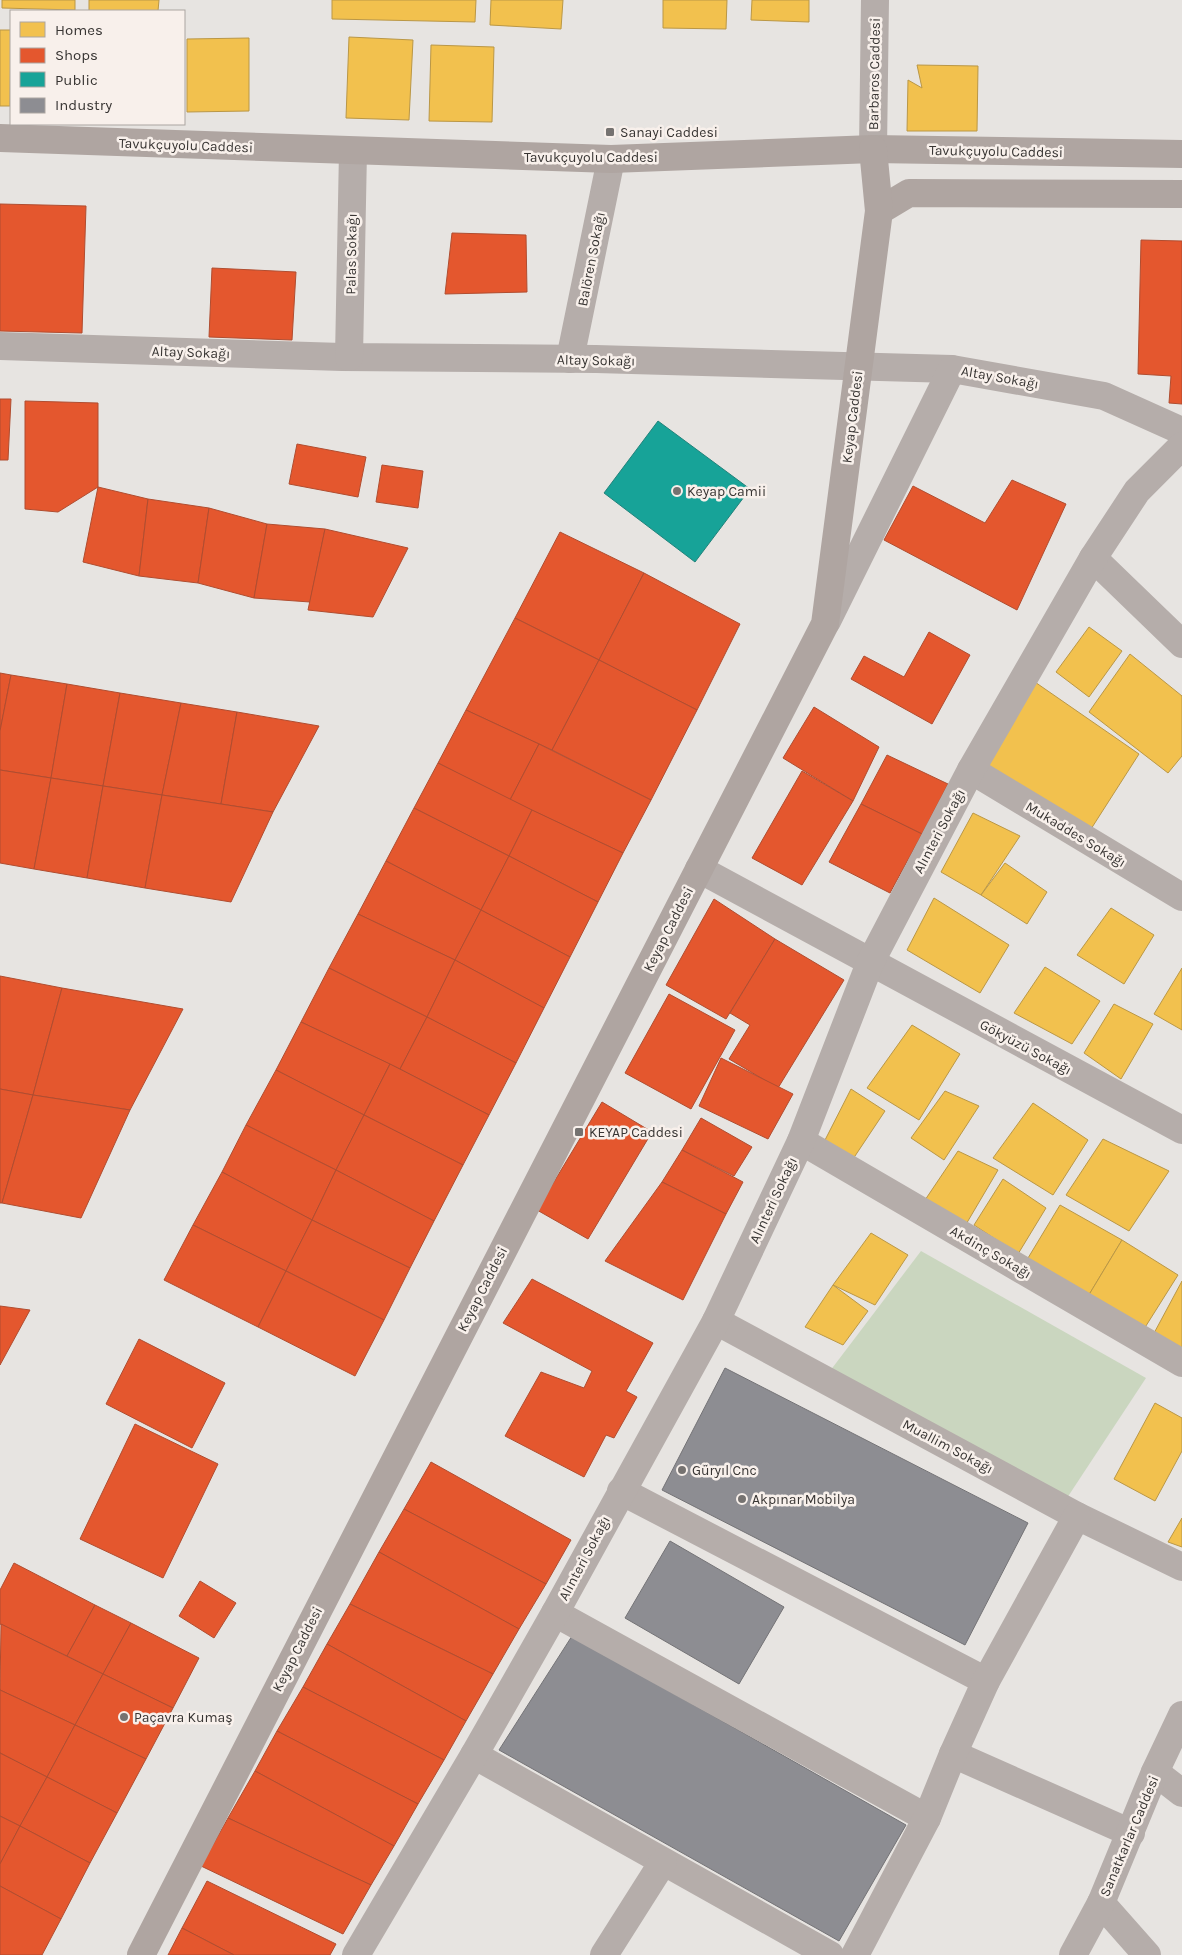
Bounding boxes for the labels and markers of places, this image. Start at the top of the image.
place label: Sanayi Caddesi [620,124,718,141]
marker: Sanayi Caddesi [604,126,616,138]
place label: Keyap Camii [687,483,766,500]
marker: Keyap Camii [671,485,683,497]
place label: KEYAP Caddesi [589,1124,683,1141]
marker: KEYAP Caddesi [573,1126,585,1138]
place label: Güryıl Cnc [692,1462,757,1479]
marker: Güryıl Cnc [676,1464,688,1476]
place label: Akpınar Mobilya [752,1491,855,1508]
marker: Akpınar Mobilya [736,1493,748,1505]
place label: Paçavra Kumaş [134,1709,233,1726]
marker: Paçavra Kumaş [118,1711,130,1723]

